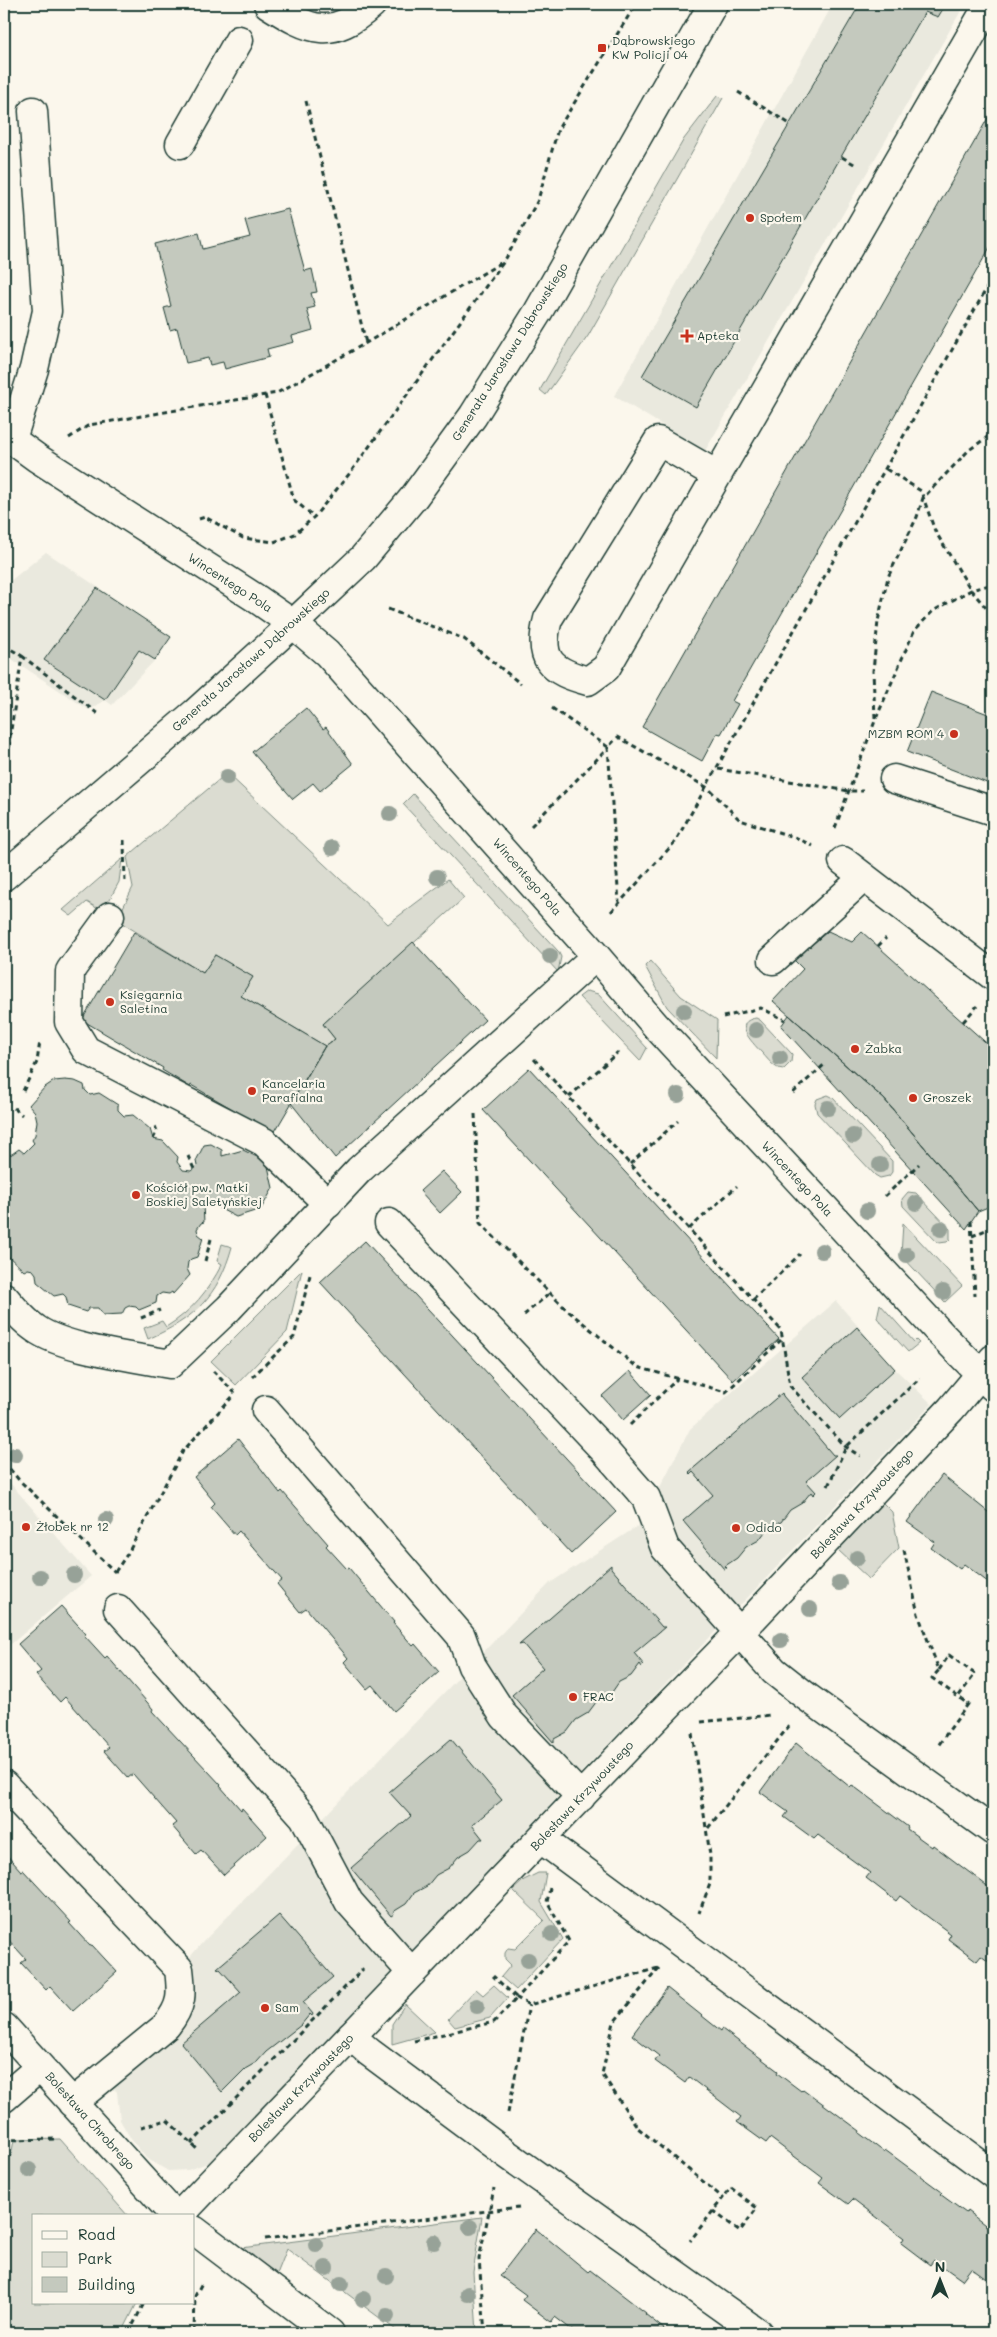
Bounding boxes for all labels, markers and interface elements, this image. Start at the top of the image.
place label: Dąbrowskiego KW Policji 04 [612,32,695,62]
marker: Dąbrowskiego KW Policji 04 [596,42,608,54]
place label: Społem [760,209,802,225]
marker: Społem [744,212,756,224]
street label: Generała Jarosława Dąbrowskiego [448,259,571,443]
place label: Apteka [697,327,739,343]
marker: Apteka [681,330,693,342]
street label: Wincentego Pola [185,549,276,615]
street label: Generała Jarosława Dąbrowskiego [168,584,333,734]
place label: MZBM ROM 4 [868,725,944,741]
marker: MZBM ROM 4 [948,728,960,740]
street label: Wincentego Pola [490,834,566,918]
place label: Księgarnia Saletina [120,986,183,1016]
marker: Księgarnia Saletina [104,996,116,1008]
place label: Żabka [865,1040,902,1056]
marker: Żabka [849,1043,861,1055]
place label: Kancelaria Parafialna [262,1075,326,1105]
marker: Kancelaria Parafialna [246,1085,258,1097]
place label: Groszek [923,1089,971,1105]
marker: Groszek [907,1092,919,1104]
street label: Wincentego Pola [759,1137,837,1219]
place label: Kościół pw. Matki Boskiej Saletyńskiej [146,1179,262,1209]
marker: Kościół pw. Matki Boskiej Saletyńskiej [130,1189,142,1201]
street label: Bolesława Krzywoustego [806,1445,916,1562]
place label: Żłobek nr 12 [36,1518,109,1534]
place label: Odido [746,1519,782,1535]
marker: Żłobek nr 12 [20,1521,32,1533]
marker: Odido [730,1522,742,1534]
place label: FRAC [583,1688,614,1704]
marker: FRAC [567,1691,579,1703]
street label: Bolesława Krzywoustego [526,1737,636,1854]
place label: Sam [275,1999,299,2015]
marker: Sam [259,2002,271,2014]
street label: Bolesława Krzywoustego [244,2030,356,2145]
street label: Bolesława Chrobrego [43,2068,139,2173]
legend [32,2214,195,2304]
text: Road [78,2224,115,2244]
text: Park [78,2248,112,2268]
north arrow [914,2254,964,2304]
text: N [935,2257,945,2276]
text: Building [78,2274,135,2294]

